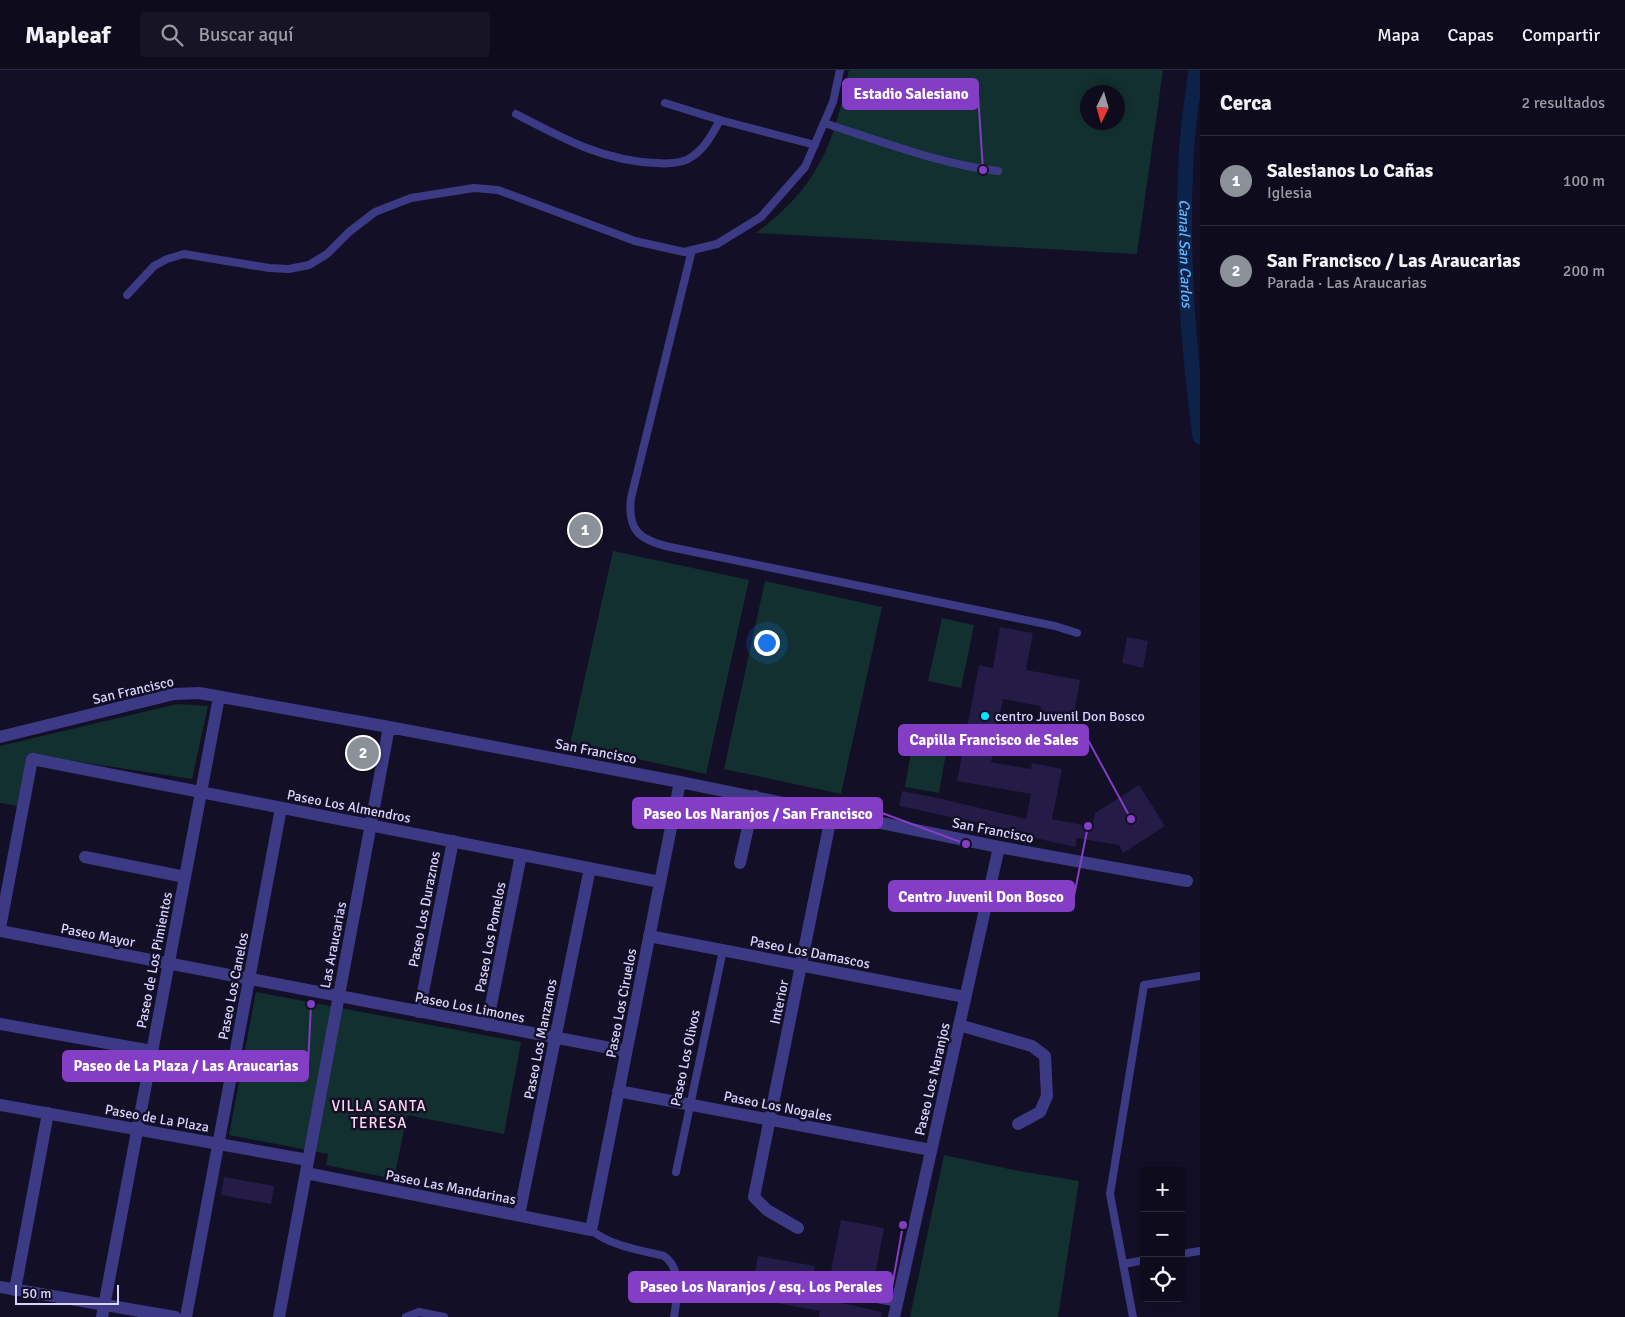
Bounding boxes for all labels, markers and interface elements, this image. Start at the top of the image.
search box [140,12,490,57]
text: Mapleaf [25,20,110,50]
icon: search [158,21,186,49]
text: Buscar aquí [198,23,293,47]
text: Mapa [1377,24,1420,46]
text: Capas [1448,24,1494,46]
text: Compartir [1522,24,1600,46]
callout: Estadio Salesiano [843,79,978,109]
text: Estadio Salesiano [853,85,969,103]
north arrow [1080,85,1125,130]
text: Cerca [1220,90,1272,116]
text: 2 resultados [1522,93,1605,113]
text: Salesianos Lo Cañas [1267,159,1433,183]
text: 1 [1232,171,1240,191]
text: 100 m [1563,171,1605,191]
text: Iglesia [1267,183,1312,203]
water label: Canal San Carlos [1175,199,1196,309]
text: San Francisco / Las Araucarias [1267,249,1521,273]
text: 2 [1232,261,1240,281]
text: 200 m [1563,261,1605,281]
text: Parada · Las Araucarias [1267,273,1427,293]
pin: 1 [569,511,601,549]
your location [754,630,780,656]
street label: San Francisco [91,673,175,708]
place label: centro Juvenil Don Bosco [995,708,1145,725]
marker: centro Juvenil Don Bosco [979,710,991,722]
callout: Capilla Francisco de Sales [899,725,1088,755]
text: Capilla Francisco de Sales [909,731,1079,749]
pin: 2 [347,734,379,772]
street label: San Francisco [554,735,638,768]
street label: Paseo Los Almendros [286,786,412,827]
callout: Paseo Los Naranjos / San Francisco [633,798,882,828]
text: Paseo Los Naranjos / San Francisco [643,805,873,823]
street label: San Francisco [951,814,1035,847]
street label: Paseo Los Duraznos [405,850,444,969]
street label: Paseo Los Pomelos [471,880,510,994]
callout: Centro Juvenil Don Bosco [889,881,1074,911]
text: Centro Juvenil Don Bosco [898,888,1064,906]
street label: Paseo de Los Pimientos [133,890,176,1030]
street label: Las Araucarias [317,900,350,990]
street label: Paseo Mayor [59,920,137,951]
street label: Paseo Los Canelos [215,931,252,1041]
street label: Paseo Los Damascos [748,933,871,972]
street label: Paseo Los Ciruelos [603,947,640,1059]
street label: Interior [766,977,793,1026]
street label: Paseo Los Manzanos [520,978,560,1101]
street label: Paseo Los Limones [413,988,526,1026]
street label: Paseo Los Olivos [667,1008,704,1108]
street label: Paseo Los Naranjos [911,1021,954,1137]
callout: Paseo de La Plaza / Las Araucarias [63,1051,308,1081]
text: Paseo de La Plaza / Las Araucarias [74,1057,299,1075]
street label: Paseo Los Nogales [722,1088,834,1125]
district label: VILLA SANTA TERESA [331,1097,427,1132]
street label: Paseo de La Plaza [103,1101,210,1136]
street label: Paseo Las Mandarinas [384,1167,517,1208]
map controls [1140,1167,1185,1302]
button: + [1140,1167,1185,1212]
button: − [1140,1212,1185,1257]
button: locate [1140,1257,1185,1302]
callout: Paseo Los Naranjos / esq. Los Perales [629,1272,892,1302]
text: Paseo Los Naranjos / esq. Los Perales [640,1278,883,1296]
scale bar [15,1282,119,1305]
text: 50 m [22,1285,51,1302]

